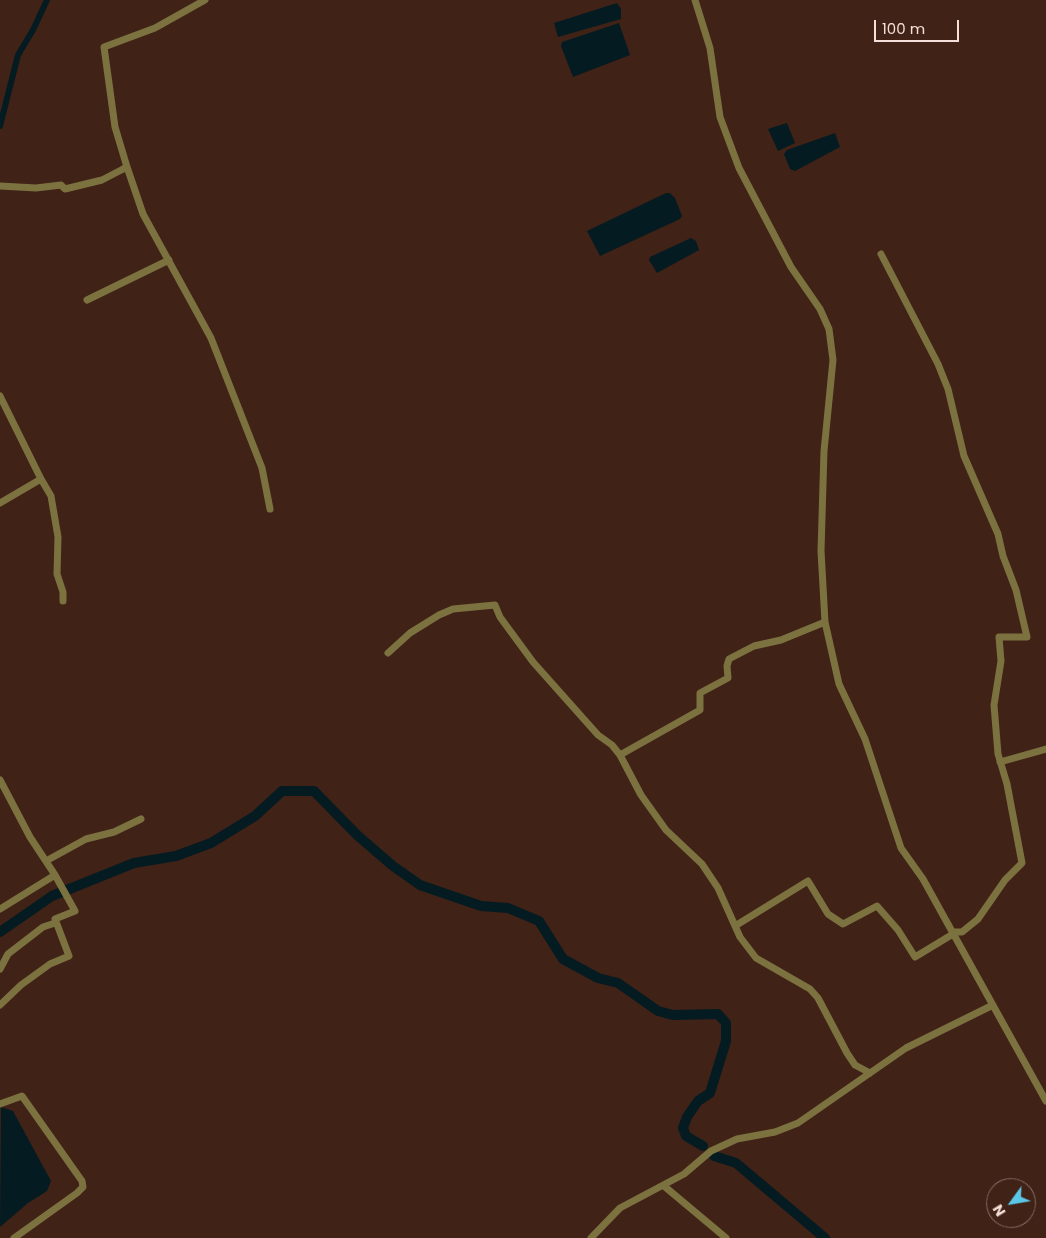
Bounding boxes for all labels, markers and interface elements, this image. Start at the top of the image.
scale bar [876,10,961,42]
text: 100 m [882,18,925,39]
north arrow [986,1178,1036,1228]
text: N [988,1201,1010,1220]

